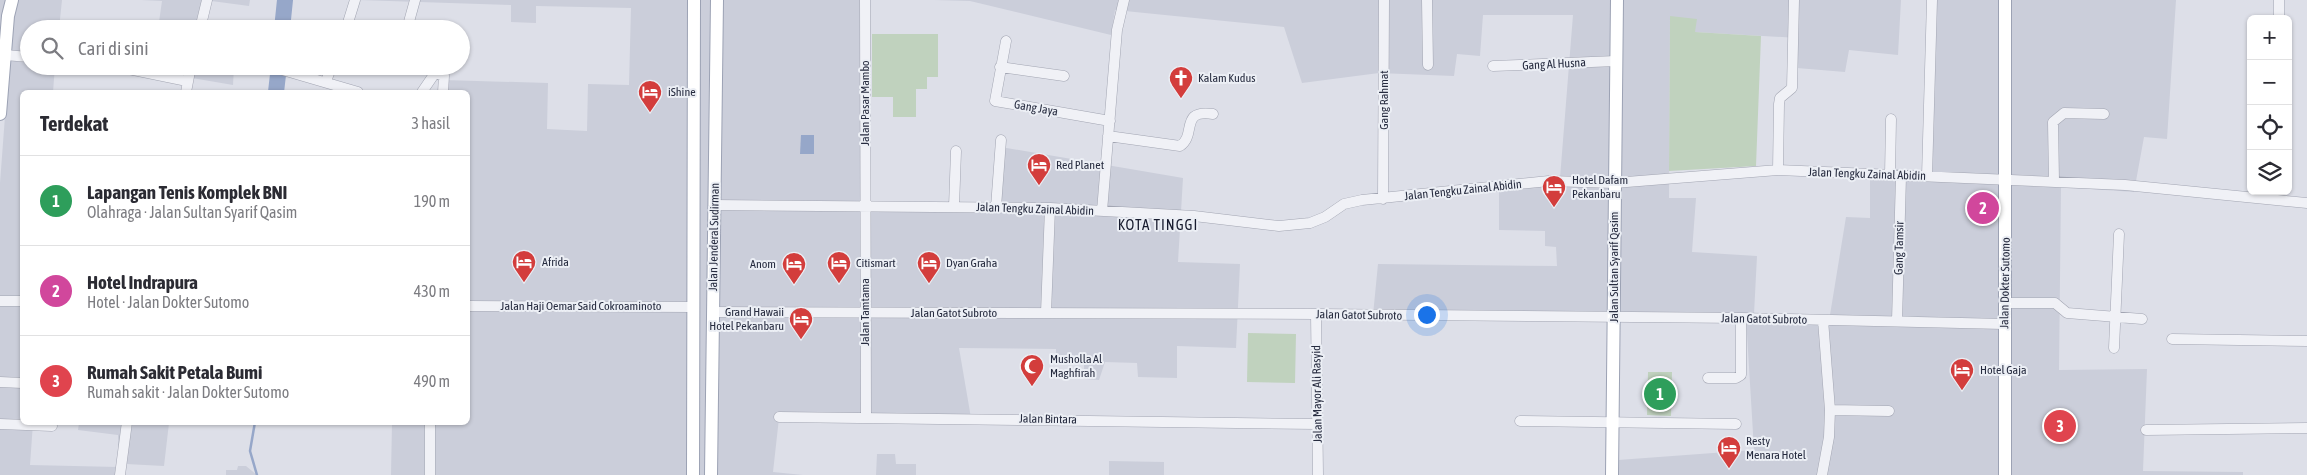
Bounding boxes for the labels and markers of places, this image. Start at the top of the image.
church icon: Kalam Kudus [1168,65,1194,99]
place label: Kalam Kudus [1198,71,1256,85]
hotel icon: iShine [637,79,663,113]
place label: iShine [668,85,696,99]
hotel icon: Red Planet [1026,152,1052,186]
place label: Red Planet [1056,158,1105,172]
place label: Hotel Dafam Pekanbaru [1572,173,1628,201]
hotel icon: Hotel Dafam Pekanbaru [1541,174,1567,208]
pin: 2 [1967,189,1999,227]
hotel icon: Afrida [511,249,537,283]
hotel icon: Citismart [826,250,852,284]
hotel icon: Dyan Graha [916,250,942,284]
hotel icon: Anom [781,251,807,285]
place label: Afrida [542,255,569,269]
place label: Citismart [856,256,896,270]
place label: Dyan Graha [946,256,997,270]
place label: Anom [750,257,776,271]
place label: Grand Hawaii Hotel Pekanbaru [709,305,784,333]
hotel icon: Grand Hawaii Hotel Pekanbaru [788,306,814,340]
place label: Musholla Al Maghfirah [1050,352,1103,380]
mosque icon: Musholla Al Maghfirah [1019,353,1045,387]
hotel icon: Hotel Gaja [1949,357,1975,391]
place label: Hotel Gaja [1980,363,2027,377]
pin: 1 [1644,375,1676,413]
pin: 3 [2044,407,2076,445]
place label: Resty Menara Hotel [1746,434,1807,462]
hotel icon: Resty Menara Hotel [1716,435,1742,469]

